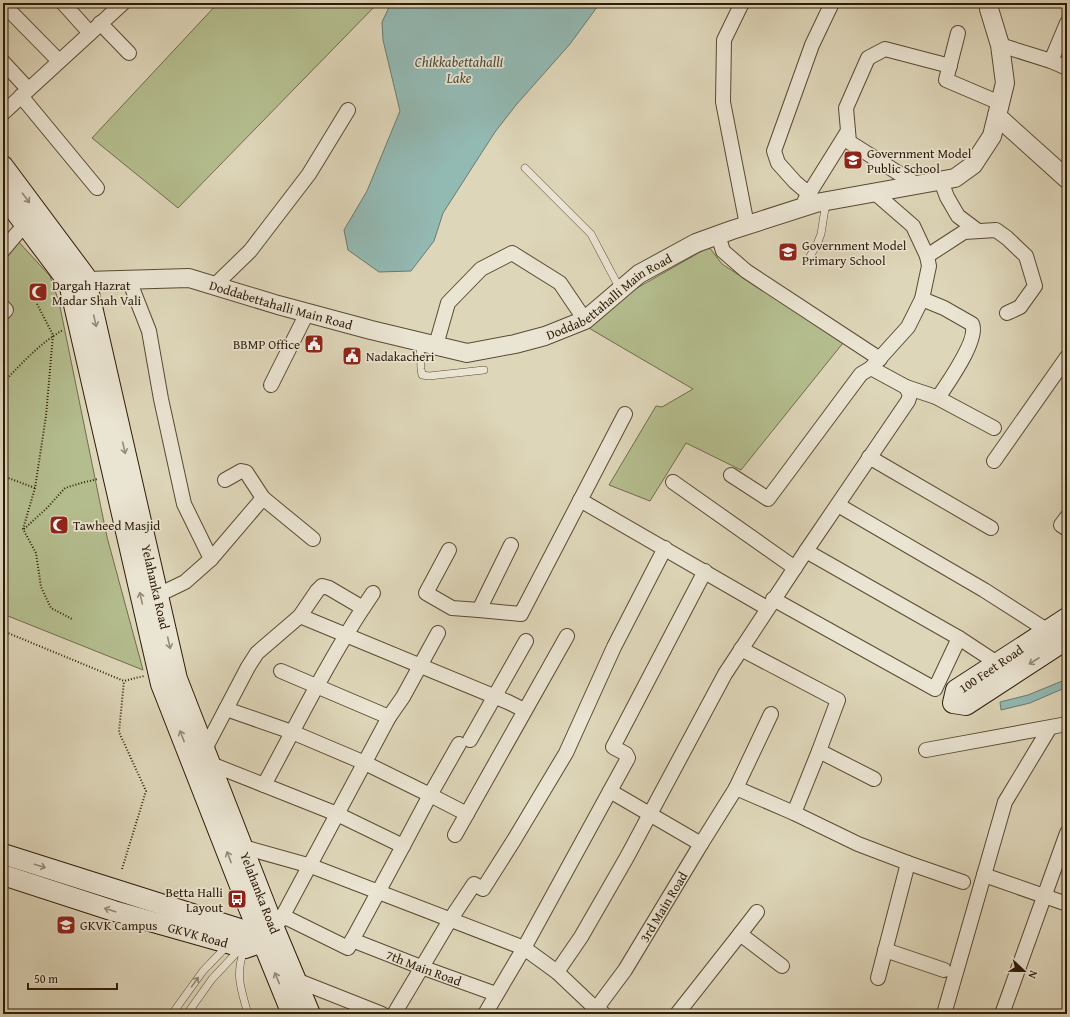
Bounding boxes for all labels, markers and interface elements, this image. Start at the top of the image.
water label: Chikkabettahalli Lake [415,52,504,88]
place label: Government Model Public School [867,144,972,178]
school or university icon: Government Model Public School [842,149,864,171]
one-way arrow [22,192,31,203]
place label: Government Model Primary School [802,236,907,270]
school or university icon: Government Model Primary School [777,241,799,263]
street label: Doddabettahalli Main Road [543,248,675,344]
street label: Doddabettahalli Main Road [207,275,355,334]
place label: Dargah Hazrat Madar Shah Vali [52,276,142,310]
mosque icon: Dargah Hazrat Madar Shah Vali [27,281,49,303]
one-way arrow [92,314,99,327]
public building icon: BBMP Office [303,333,325,355]
place label: BBMP Office [233,335,300,354]
public building icon: Nadakacheri [341,345,363,367]
place label: Nadakacheri [366,347,435,366]
one-way arrow [121,441,129,454]
mosque icon: Tawheed Masjid [48,514,70,536]
place label: Tawheed Masjid [73,516,160,535]
street label: Yelahanka Road [137,542,175,631]
one-way arrow [137,592,145,605]
one-way arrow [166,636,173,649]
street label: 100 Feet Road [955,640,1027,698]
one-way arrow [1028,657,1040,665]
one-way arrow [177,731,185,743]
street label: Yelahanka Road [236,849,285,937]
one-way arrow [224,852,232,864]
one-way arrow [34,863,47,870]
street label: 3rd Main Road [635,868,692,945]
place label: Betta Halli Layout [166,883,223,917]
bus stop icon: Betta Halli Layout [226,888,248,910]
one-way arrow [104,906,117,913]
school or university icon: GKVK Campus [55,914,77,936]
place label: GKVK Campus [80,916,157,935]
street label: GKVK Road [166,917,230,952]
street label: 7th Main Road [383,945,464,990]
north arrow [1004,951,1044,991]
scale bar [28,965,117,991]
text: N [1024,968,1042,982]
text: 50 m [34,970,58,987]
one-way arrow [273,972,281,984]
one-way arrow [191,977,199,988]

